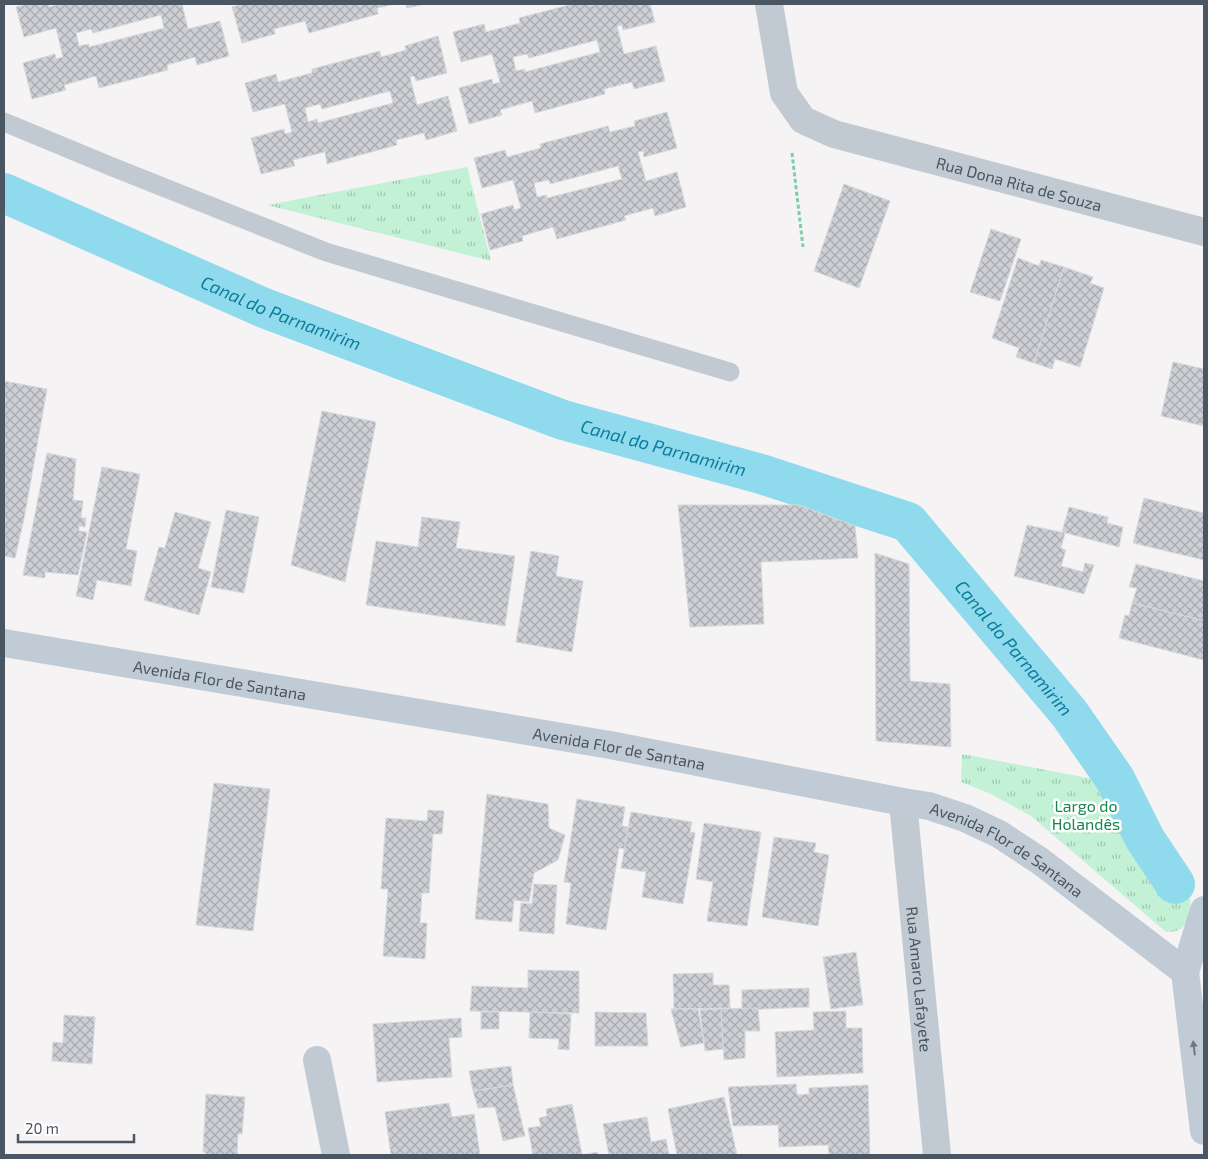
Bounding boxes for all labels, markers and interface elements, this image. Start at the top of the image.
street label: Rua Dona Rita de Souza [934,152,1104,214]
water label: Canal do Parnamirim [198,271,364,354]
water label: Canal do Parnamirim [578,414,749,481]
water label: Canal do Parnamirim [951,575,1077,720]
street label: Avenida Flor de Santana [132,655,308,703]
street label: Avenida Flor de Santana [531,723,707,773]
park label: Largo do Holandês [1052,796,1120,833]
street label: Avenida Flor de Santana [928,798,1088,900]
street label: Rua Amaro Lafayete [904,905,937,1053]
one-way arrow [1190,1039,1198,1055]
scale bar [18,1112,134,1144]
text: 20 m [25,1119,59,1137]

